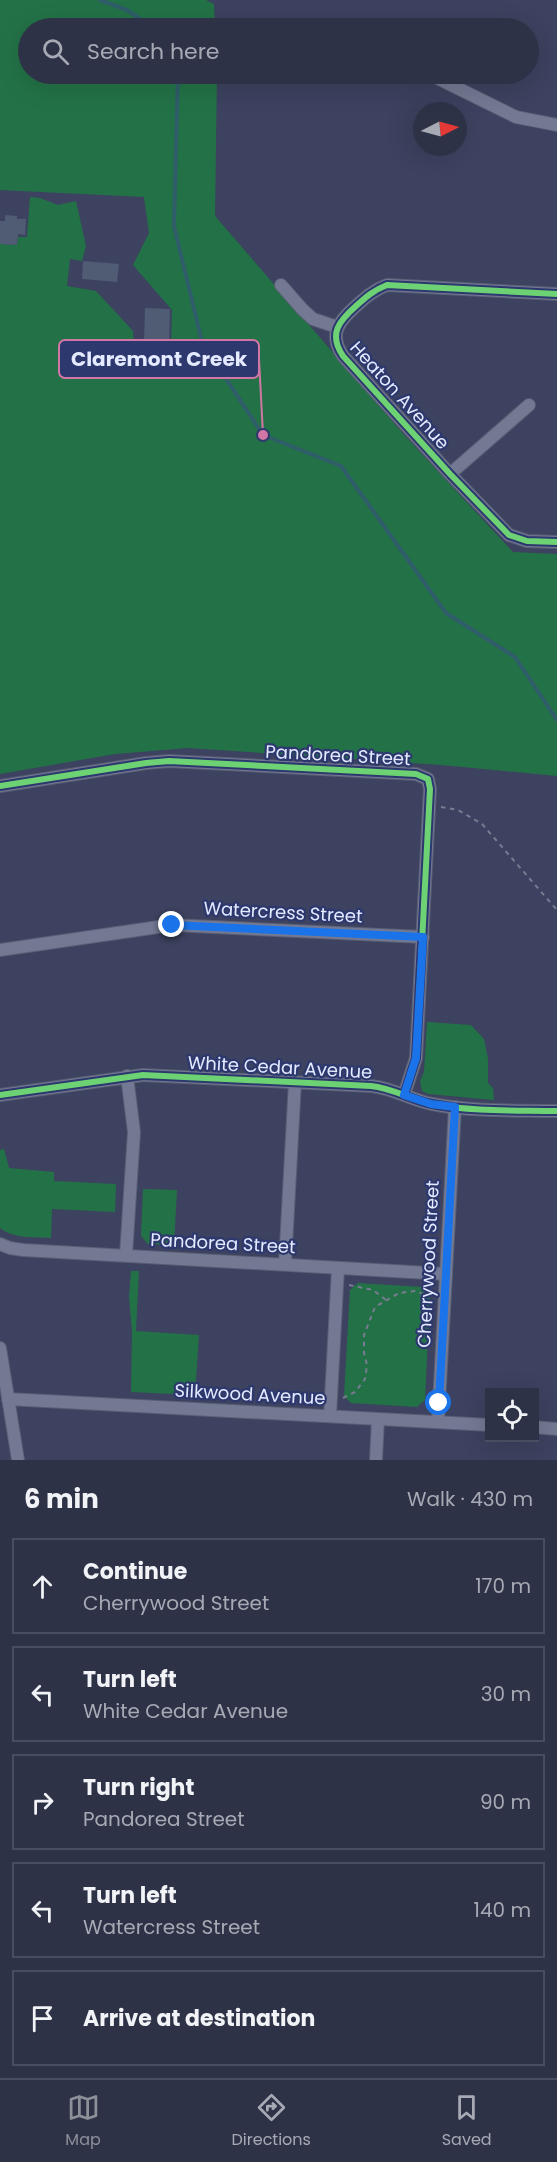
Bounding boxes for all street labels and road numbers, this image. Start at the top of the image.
street label: Heaton Avenue [345,335,455,455]
street label: Pandorea Street [265,739,411,771]
street label: Watercress Street [203,895,363,929]
street label: White Cedar Avenue [187,1050,373,1084]
street label: Cherrywood Street [411,1180,445,1348]
street label: Pandorea Street [150,1227,296,1259]
street label: Silkwood Avenue [174,1378,326,1410]

